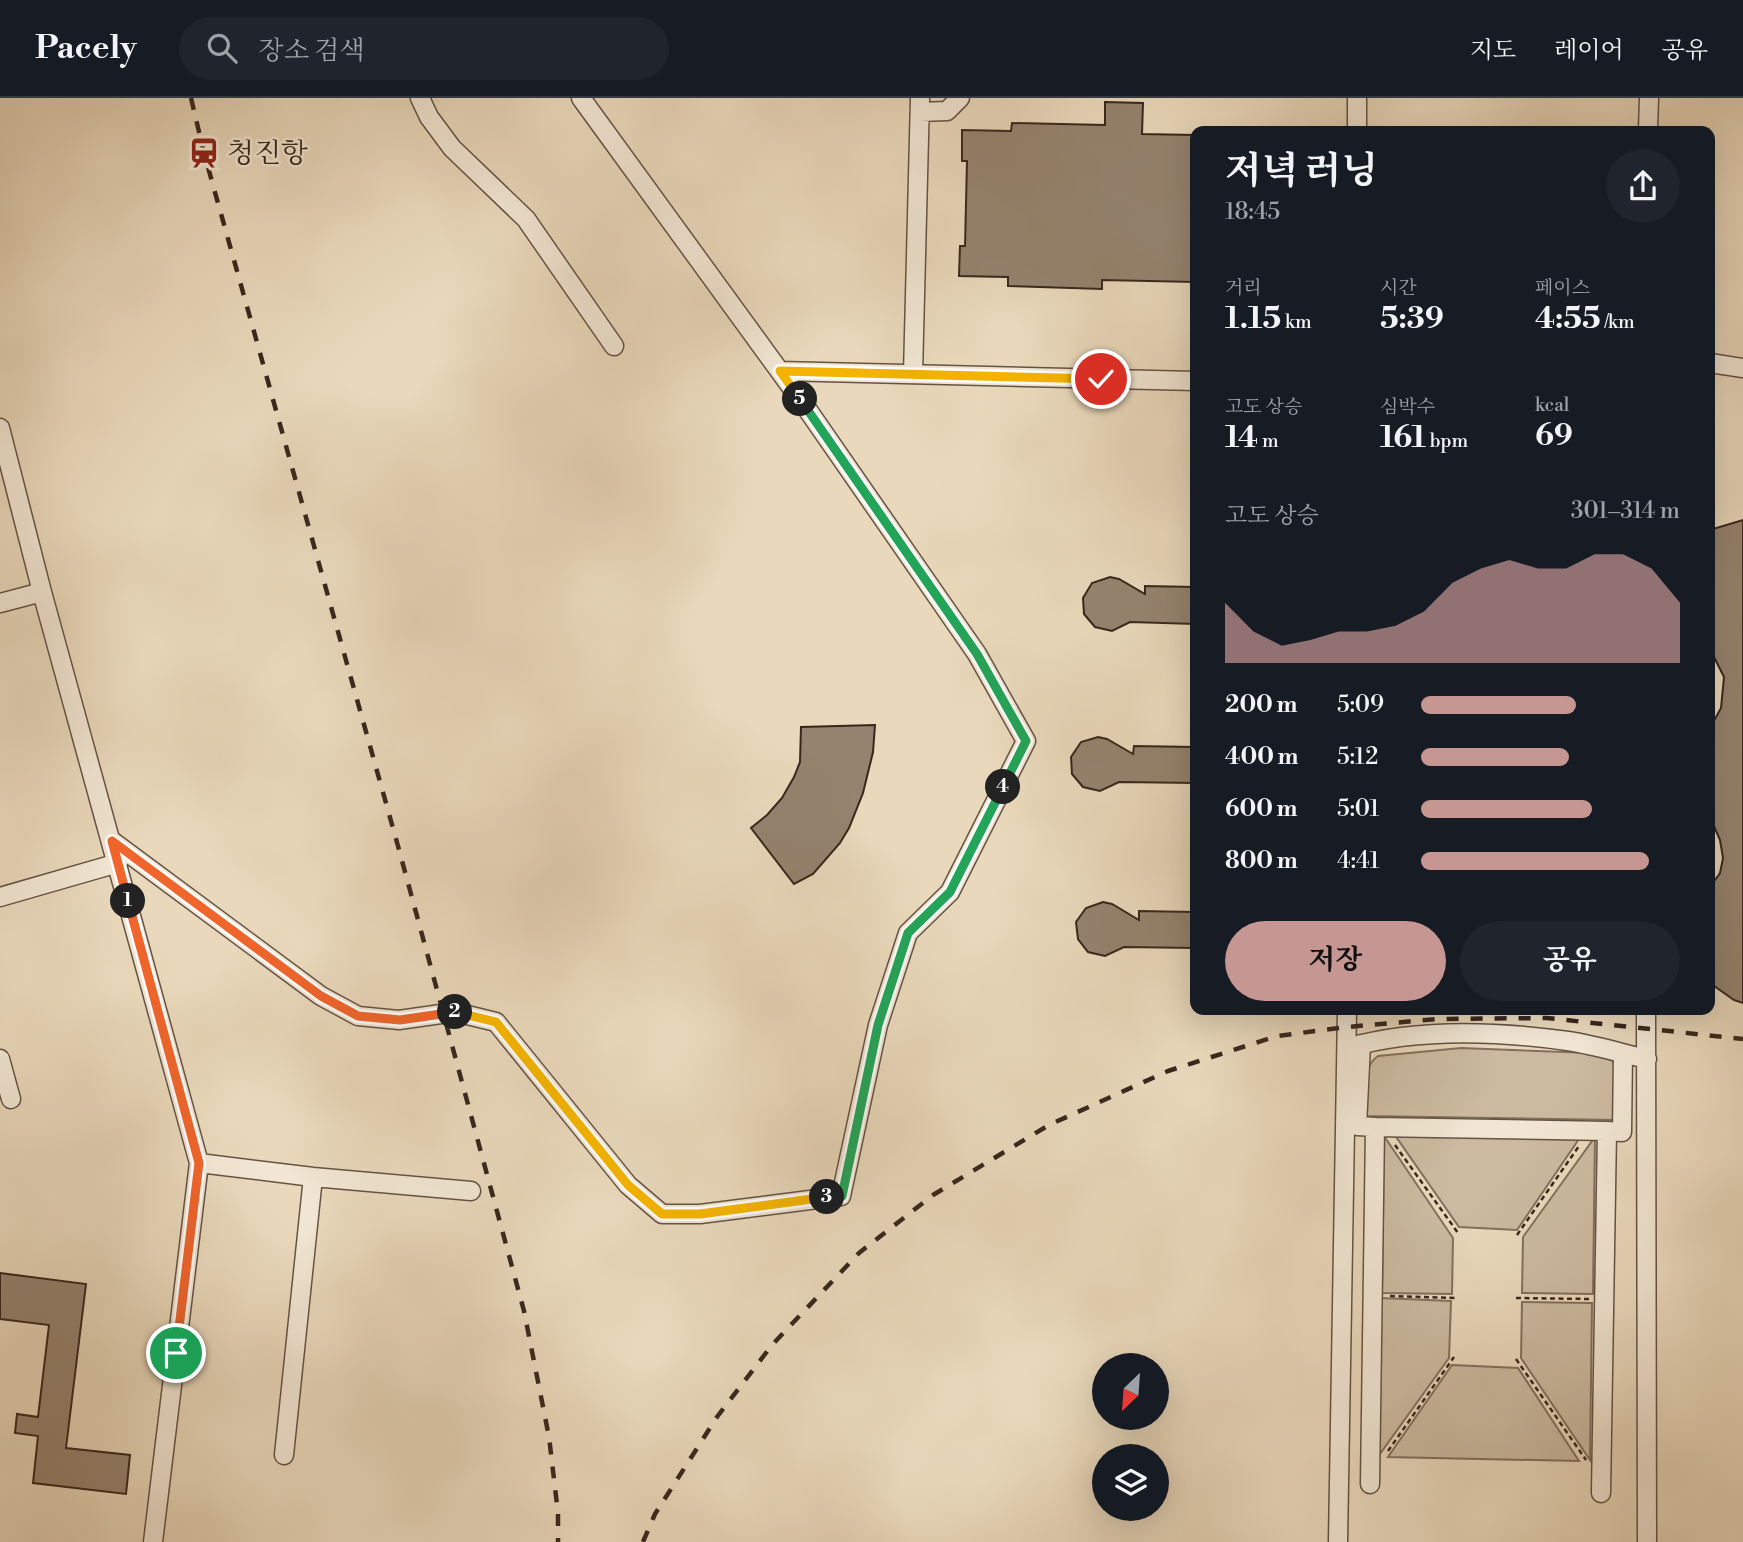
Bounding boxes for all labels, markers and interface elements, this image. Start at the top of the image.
search box [179,17,669,80]
text: Pacely [35,28,137,69]
icon: search [203,29,241,67]
text: 장소 검색 [259,35,365,67]
text: 지도 [1470,36,1516,66]
text: 레이어 [1554,36,1624,66]
text: 공유 [1662,36,1708,66]
station icon: 청진항 [187,136,221,170]
place label: 청진항 [227,136,308,171]
text: 저녁 러닝 [1225,148,1378,195]
button: share [1606,149,1680,223]
text: 18:45 [1225,198,1280,226]
text: 거리 [1225,276,1262,300]
text: 시간 [1380,276,1417,300]
text: 페이스 [1535,276,1590,300]
text: 1.15 [1225,300,1281,338]
text: 5:39 [1380,300,1444,338]
text: 4:55 [1535,300,1601,338]
text: km [1281,310,1312,334]
text: /km [1601,310,1635,334]
pin [1071,349,1131,409]
icon: check [1082,360,1120,398]
pin: 5 [782,382,818,416]
text: 5 [794,386,805,410]
text: kcal [1535,393,1569,417]
text: 고도 상승 [1225,395,1302,419]
text: 심박수 [1380,395,1435,419]
text: 69 [1535,417,1573,455]
text: 14 [1225,419,1258,457]
text: 161 [1380,419,1426,457]
text: m [1258,429,1279,453]
text: bpm [1426,429,1468,453]
text: 301–314 m [1571,497,1680,525]
text: 고도 상승 [1225,502,1319,530]
text: 200 m [1225,691,1297,719]
text: 5:09 [1337,691,1384,719]
text: 400 m [1225,743,1298,771]
text: 5:12 [1337,743,1378,771]
pin: 4 [986,770,1020,804]
text: 4 [996,774,1009,798]
text: 600 m [1225,795,1298,823]
text: 5:01 [1337,795,1379,823]
text: 800 m [1225,847,1298,875]
text: 4:41 [1337,847,1379,875]
pin: 1 [110,884,146,918]
text: 1 [123,888,132,912]
button: 저장 [1225,921,1446,1001]
button: 공유 [1460,921,1680,1001]
pin: 2 [438,995,472,1030]
text: 2 [449,999,460,1023]
pin: 3 [810,1180,844,1214]
text: 3 [821,1184,832,1208]
pin [146,1323,206,1383]
icon: arrive [157,1334,195,1372]
north arrow [1092,1353,1169,1430]
map controls [1092,1353,1169,1521]
button: layers [1092,1444,1169,1521]

